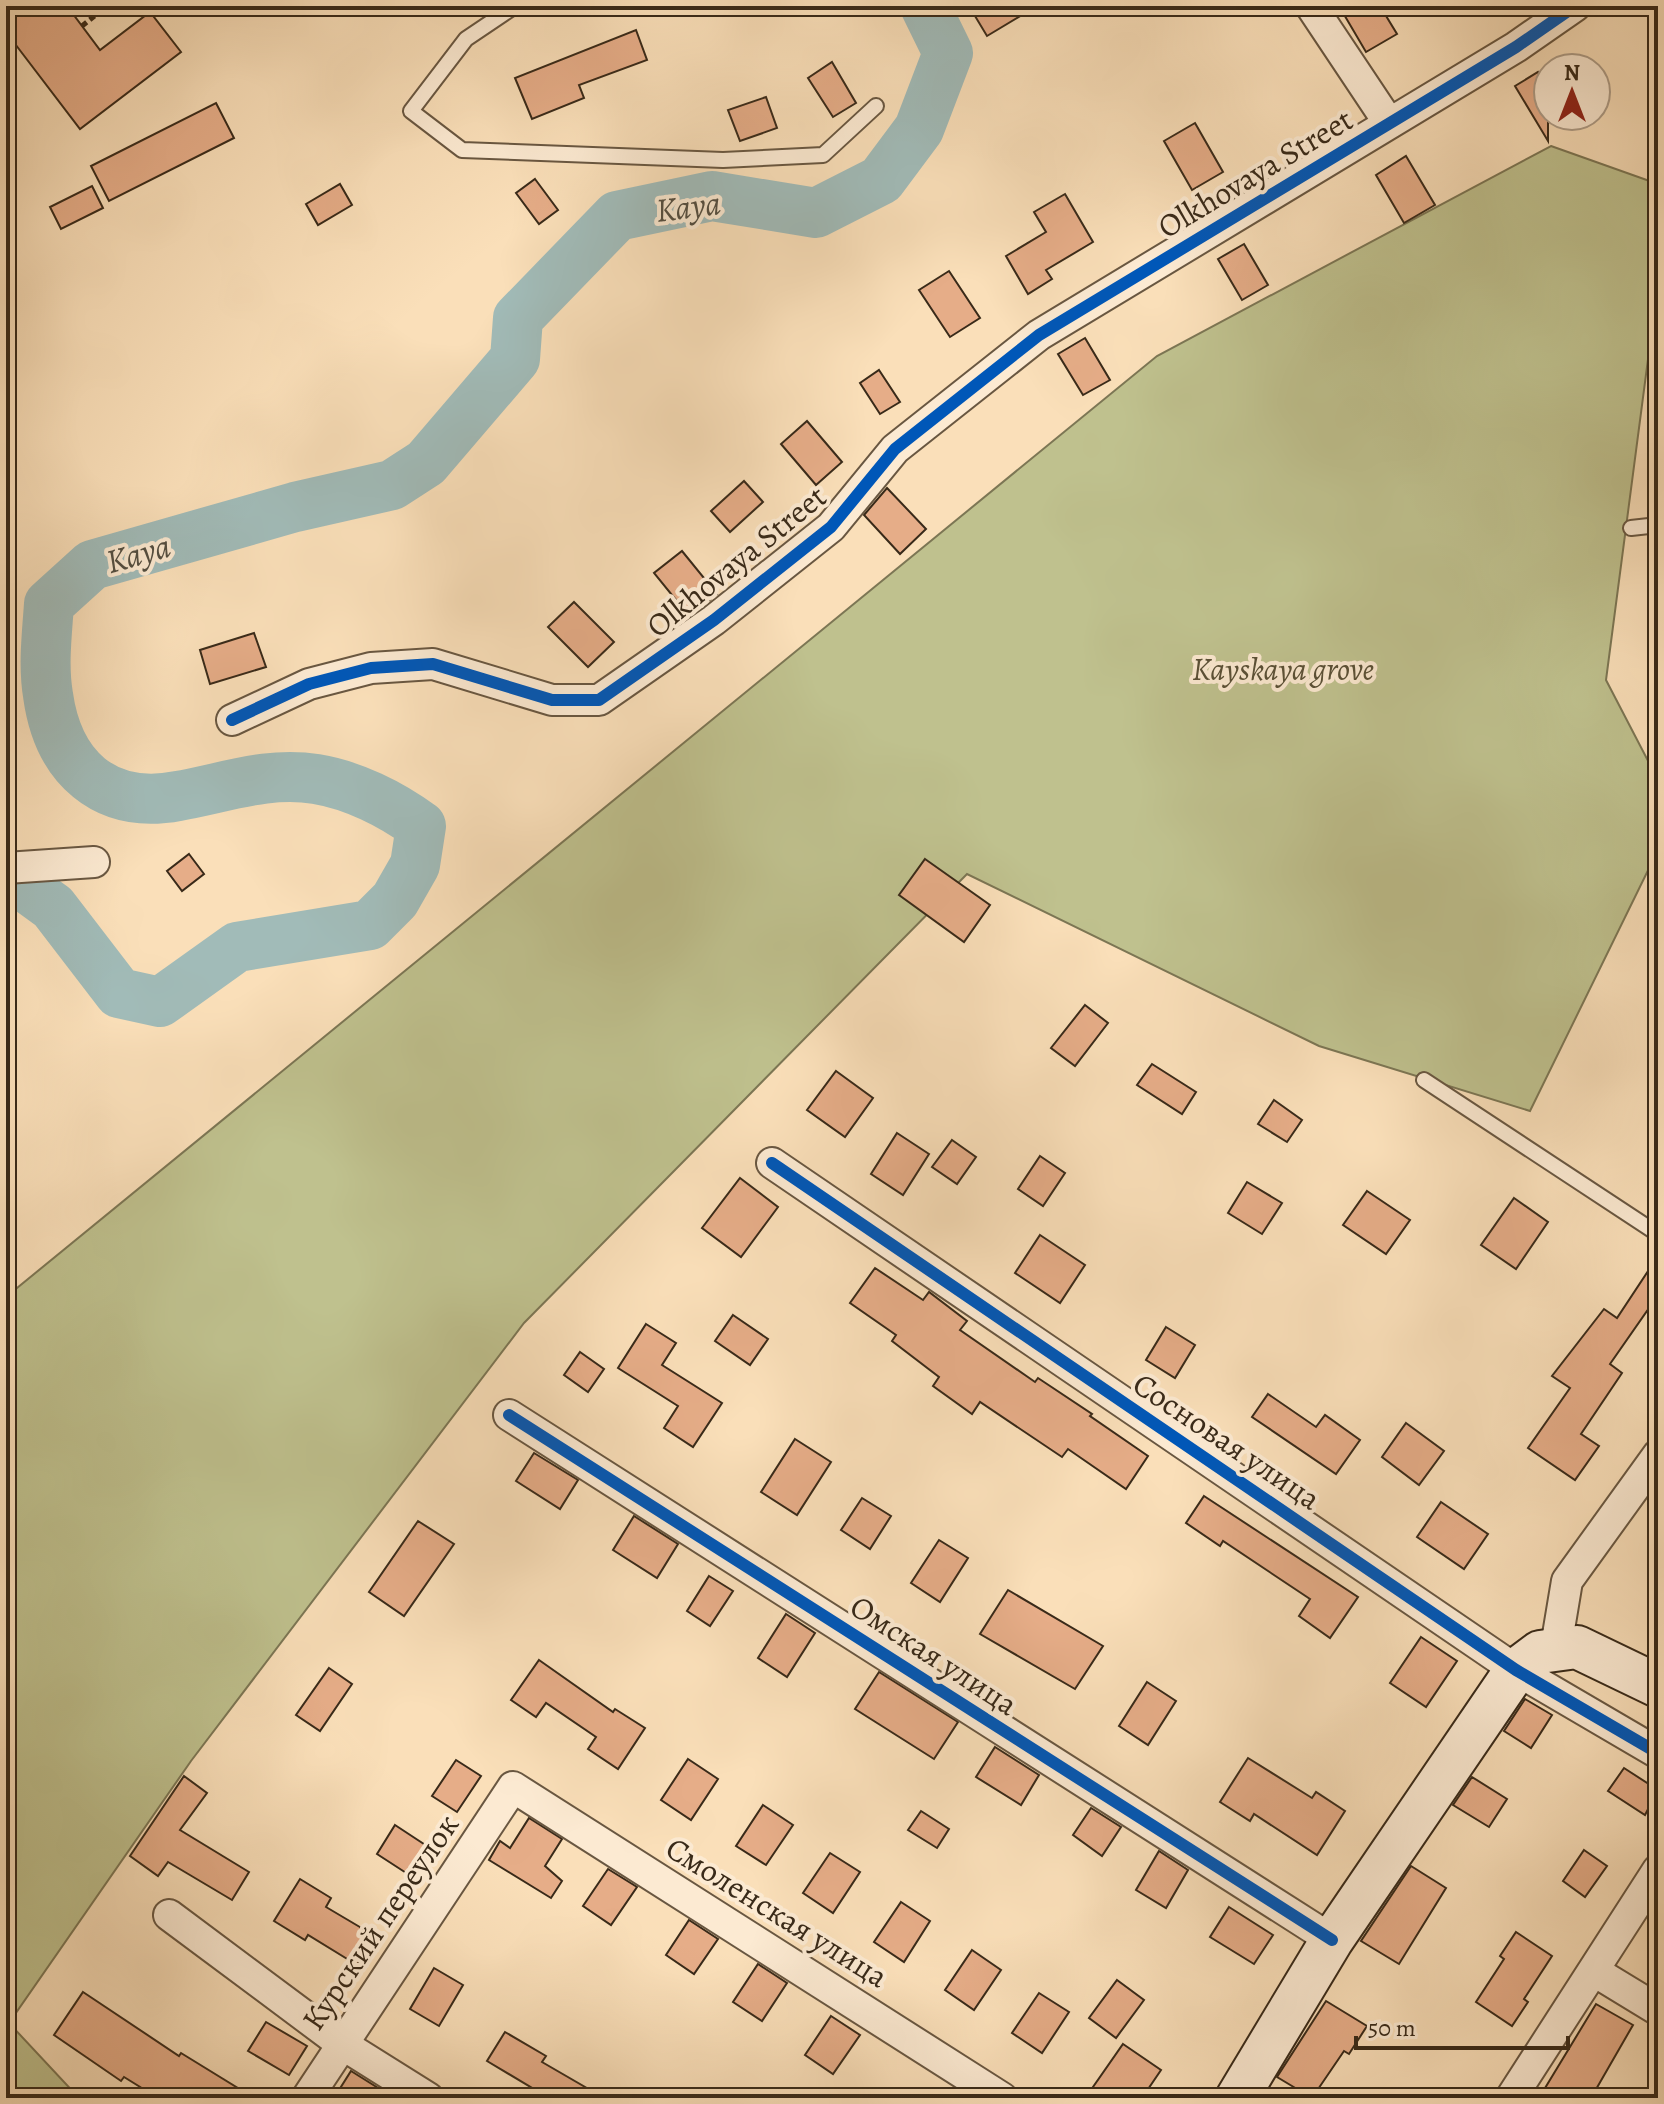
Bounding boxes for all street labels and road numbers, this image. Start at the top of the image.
street label: Olkhovaya Street [1149,97,1361,249]
street label: Olkhovaya Street [637,475,835,647]
street label: Сосновая улица [1124,1362,1330,1520]
street label: Омская улица [842,1584,1027,1726]
street label: Курский переулок [291,1805,469,2039]
street label: Смоленская улица [658,1826,897,1998]

